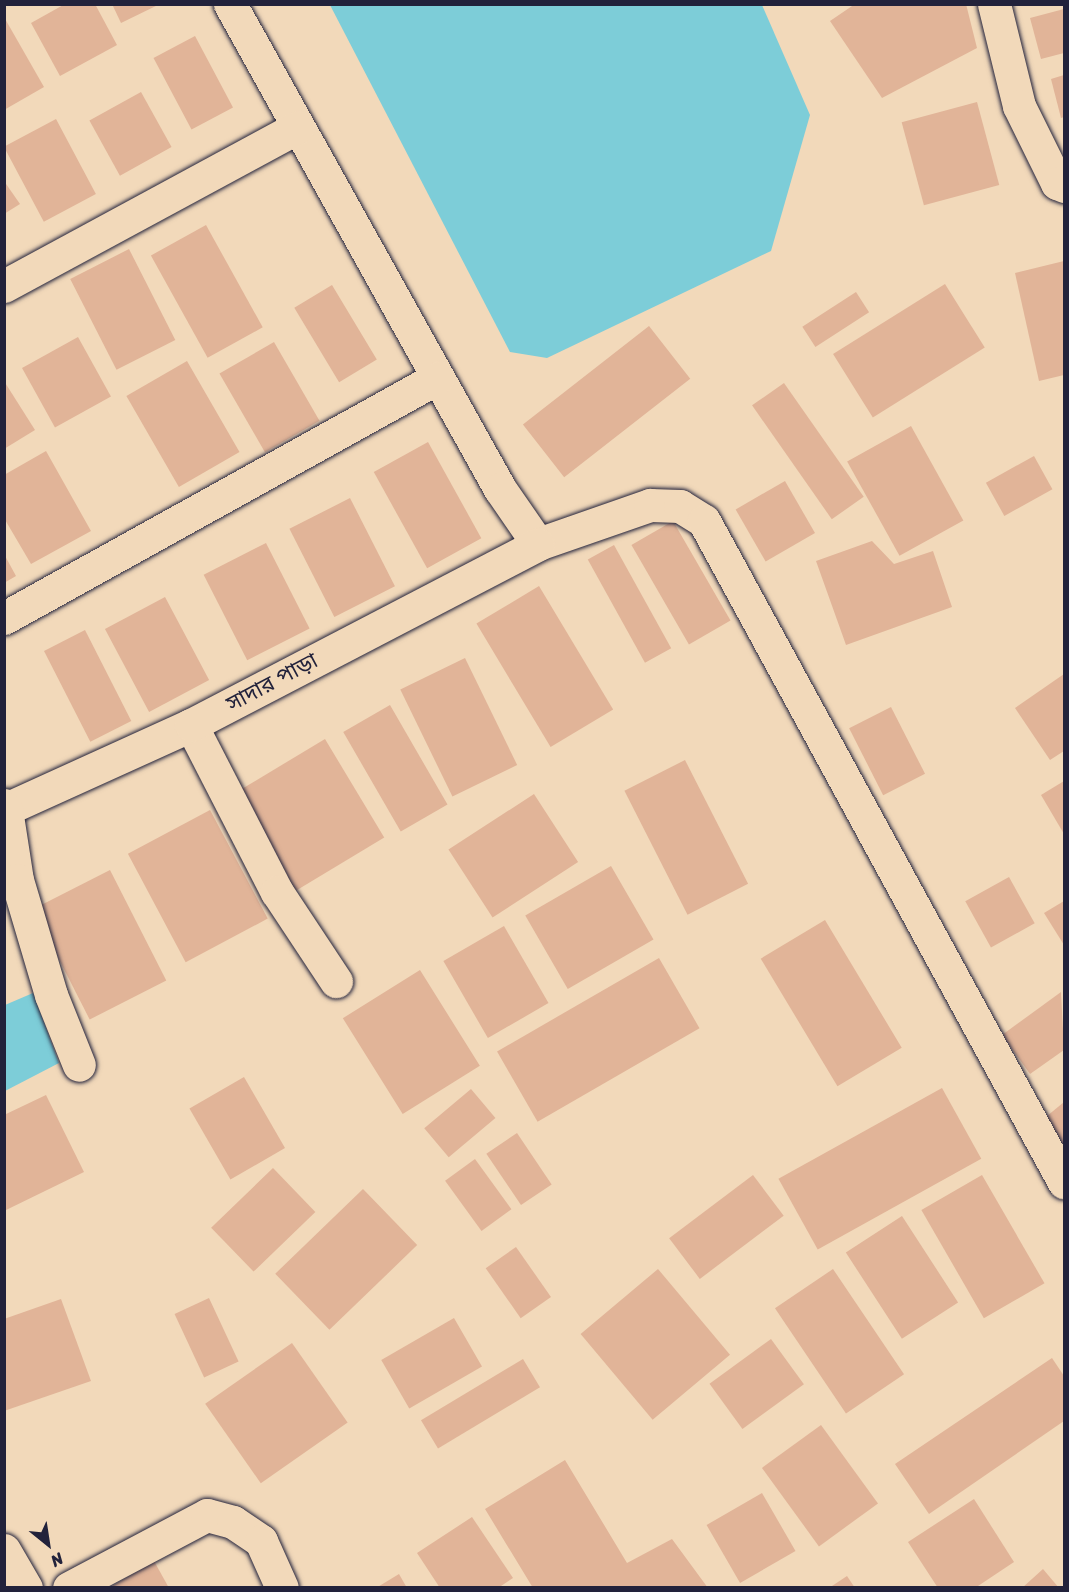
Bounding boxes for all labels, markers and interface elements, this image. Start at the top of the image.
street label: সাদার পাড়া [222,647,322,717]
north arrow [18,1514,78,1574]
text: N [45,1545,69,1575]

